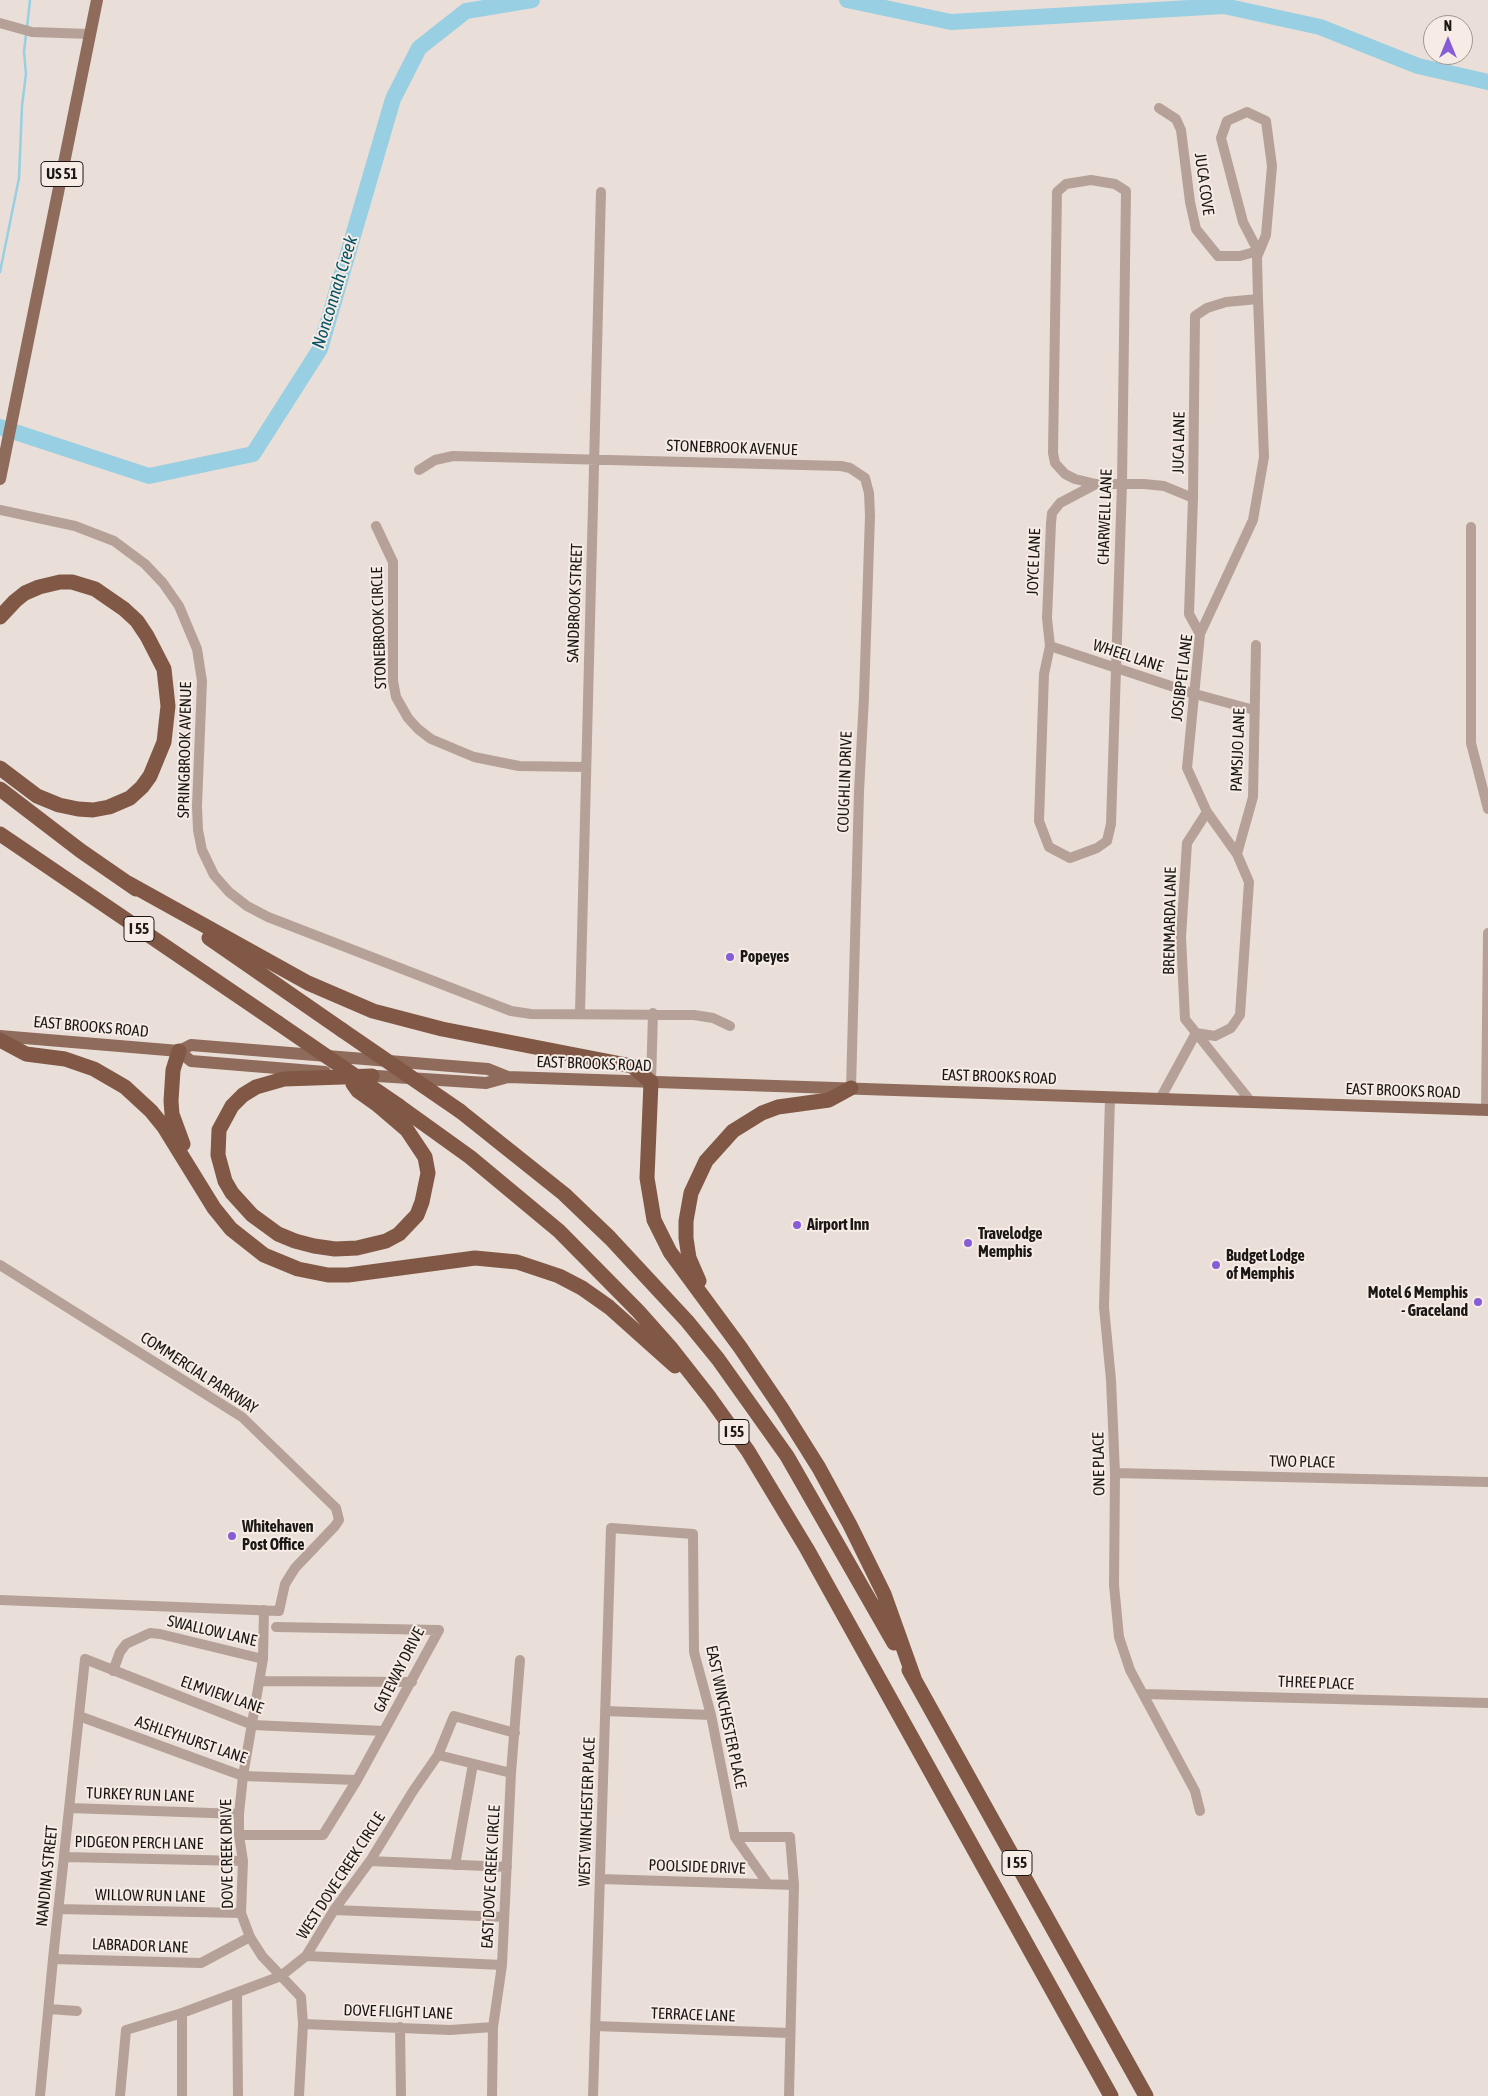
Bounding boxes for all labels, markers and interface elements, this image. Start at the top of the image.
north arrow [1423,15,1473,65]
text: N [1444,18,1452,34]
street label: JUCA COVE [1190,152,1218,216]
road number: US 51 [41,162,83,186]
water label: Nonconnah Creek [308,233,362,351]
street label: JUCA LANE [1169,412,1189,474]
street label: STONEBROOK AVENUE [666,436,798,460]
street label: CHARWELL LANE [1094,469,1116,565]
street label: JOYCE LANE [1023,528,1045,596]
street label: SANDBROOK STREET [563,543,587,663]
street label: STONEBROOK CIRCLE [367,566,391,690]
street label: JOSIBPET LANE [1167,634,1197,722]
street label: WHEEL LANE [1090,636,1166,676]
street label: SPRINGBROOK AVENUE [174,682,196,818]
street label: PAMSIJO LANE [1227,708,1249,792]
street label: COUGHLIN DRIVE [834,731,856,833]
street label: BRENMARDA LANE [1159,867,1181,975]
road number: I 55 [124,916,154,942]
place label: Popeyes [740,947,789,967]
marker: Popeyes [724,951,736,963]
street label: EAST BROOKS ROAD [33,1012,149,1042]
street label: EAST BROOKS ROAD [536,1052,652,1076]
street label: EAST BROOKS ROAD [941,1065,1057,1089]
street label: EAST BROOKS ROAD [1345,1079,1461,1103]
place label: Airport Inn [807,1215,869,1235]
marker: Airport Inn [791,1219,803,1231]
place label: Travelodge Memphis [978,1224,1043,1262]
marker: Travelodge Memphis [962,1237,974,1249]
place label: Budget Lodge of Memphis [1226,1246,1305,1284]
marker: Budget Lodge of Memphis [1210,1259,1222,1271]
place label: Motel 6 Memphis - Graceland [1368,1283,1468,1321]
marker: Motel 6 Memphis - Graceland [1472,1296,1484,1308]
street label: COMMERCIAL PARKWAY [137,1328,261,1418]
road number: I 55 [719,1420,749,1444]
street label: ONE PLACE [1089,1432,1109,1496]
street label: TWO PLACE [1269,1452,1335,1472]
place label: Whitehaven Post Office [242,1517,313,1555]
marker: Whitehaven Post Office [226,1530,238,1542]
street label: SWALLOW LANE [165,1611,259,1651]
street label: GATEWAY DRIVE [369,1624,429,1716]
street label: EAST WINCHESTER PLACE [701,1644,751,1790]
street label: ELMVIEW LANE [178,1672,266,1718]
street label: THREE PLACE [1278,1672,1354,1694]
street label: ASHLEYHURST LANE [133,1712,249,1768]
street label: WEST WINCHESTER PLACE [575,1737,599,1887]
street label: TURKEY RUN LANE [86,1784,194,1806]
street label: DOVE CREEK DRIVE [216,1799,238,1909]
street label: EAST DOVE CREEK CIRCLE [478,1805,504,1949]
street label: WEST DOVE CREEK CIRCLE [293,1809,389,1943]
street label: NANDINA STREET [32,1824,62,1928]
street label: PIDGEON PERCH LANE [75,1832,203,1854]
road number: I 55 [1002,1850,1032,1876]
street label: POOLSIDE DRIVE [648,1856,746,1878]
street label: WILLOW RUN LANE [95,1885,205,1907]
street label: LABRADOR LANE [92,1935,188,1957]
street label: DOVE FLIGHT LANE [343,2001,453,2023]
street label: TERRACE LANE [651,2004,735,2026]

